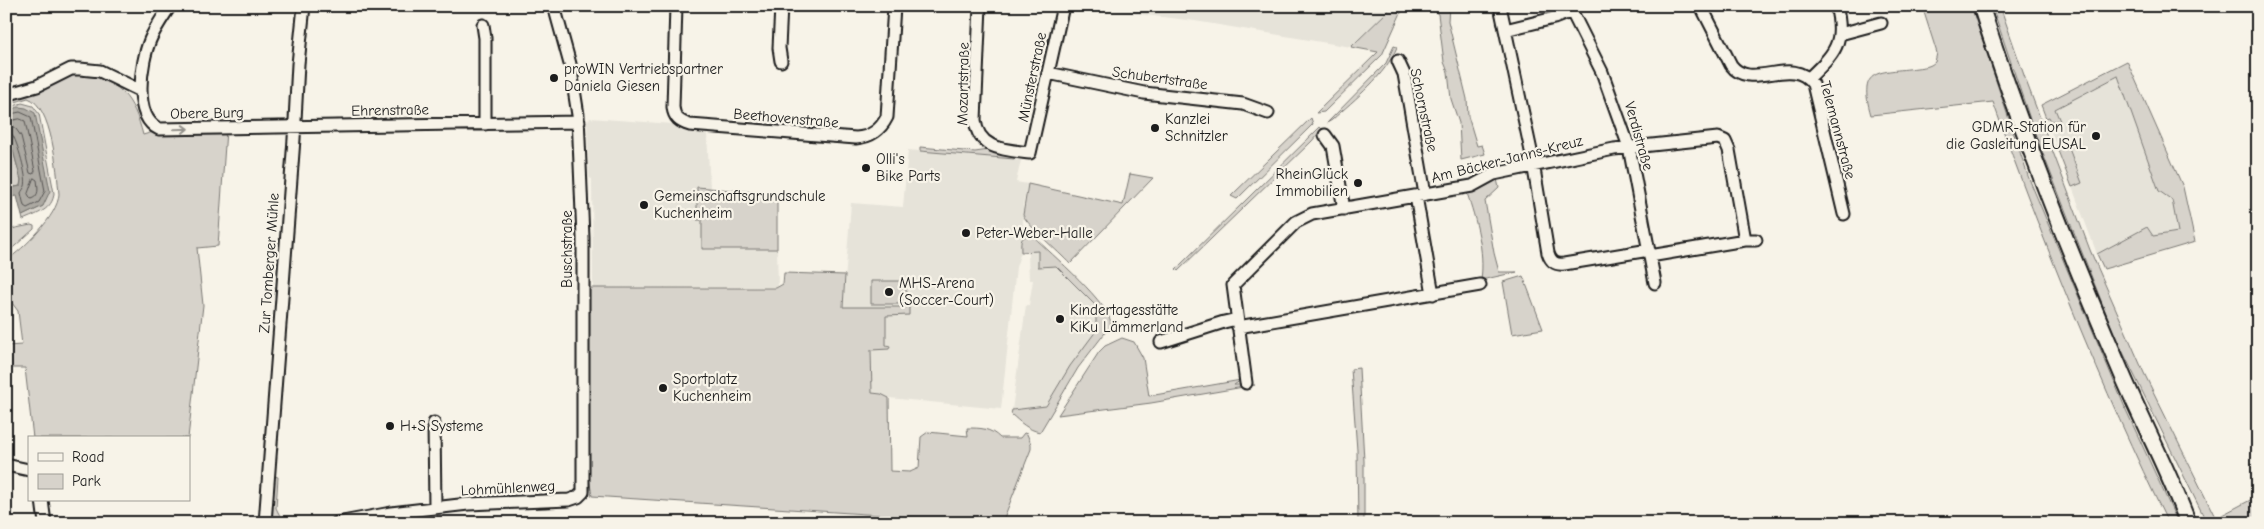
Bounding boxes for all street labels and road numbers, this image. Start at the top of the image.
street label: Münsterstraße [1014,30,1050,124]
street label: Mozartstraße [953,42,973,126]
street label: Schubertstraße [1111,62,1209,94]
street label: Schornstraße [1406,67,1442,154]
street label: Telemannstraße [1816,79,1860,182]
street label: Verdistraße [1621,99,1658,173]
street label: Ehrenstraße [351,100,430,120]
street label: Obere Burg [170,103,244,123]
street label: Beethovenstraße [733,104,840,132]
street label: Am Bäcker-Janns-Kreuz [1429,131,1585,187]
street label: Zur Tomberger Mühle [255,192,283,334]
street label: Buschstraße [558,210,576,288]
street label: Lohmühlenweg [460,477,556,499]

